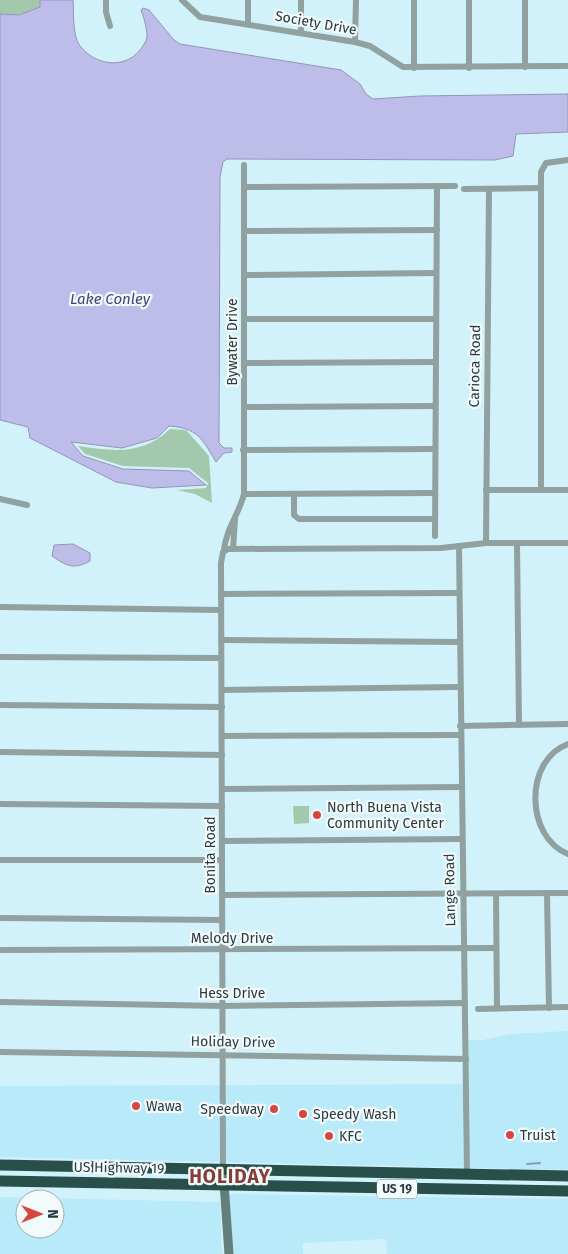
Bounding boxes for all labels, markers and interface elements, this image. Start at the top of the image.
street label: Society Drive [274,7,358,39]
water label: Lake Conley [70,290,151,308]
street label: Bywater Drive [224,298,241,386]
street label: Carioca Road [466,324,484,408]
place label: North Buena Vista Community Center [327,799,444,832]
marker: North Buena Vista Community Center [311,809,323,821]
street label: Bonita Road [202,816,219,894]
street label: Lange Road [441,853,459,927]
street label: Melody Drive [191,930,273,947]
street label: Hess Drive [199,985,265,1002]
street label: Holiday Drive [190,1033,276,1051]
place label: Wawa [146,1098,182,1115]
marker: Wawa [130,1100,142,1112]
place label: Speedway [200,1101,264,1118]
marker: Speedway [268,1103,280,1115]
place label: Speedy Wash [313,1106,397,1123]
marker: Speedy Wash [297,1108,309,1120]
place label: Truist [520,1127,557,1144]
place label: KFC [339,1128,362,1145]
marker: Truist [504,1129,516,1141]
marker: KFC [323,1130,335,1142]
street label: US Highway 19 [73,1159,165,1177]
district label: HOLIDAY [189,1165,271,1188]
road number: US 19 [377,1180,417,1198]
north arrow [15,1189,65,1239]
text: N [44,1209,61,1219]

